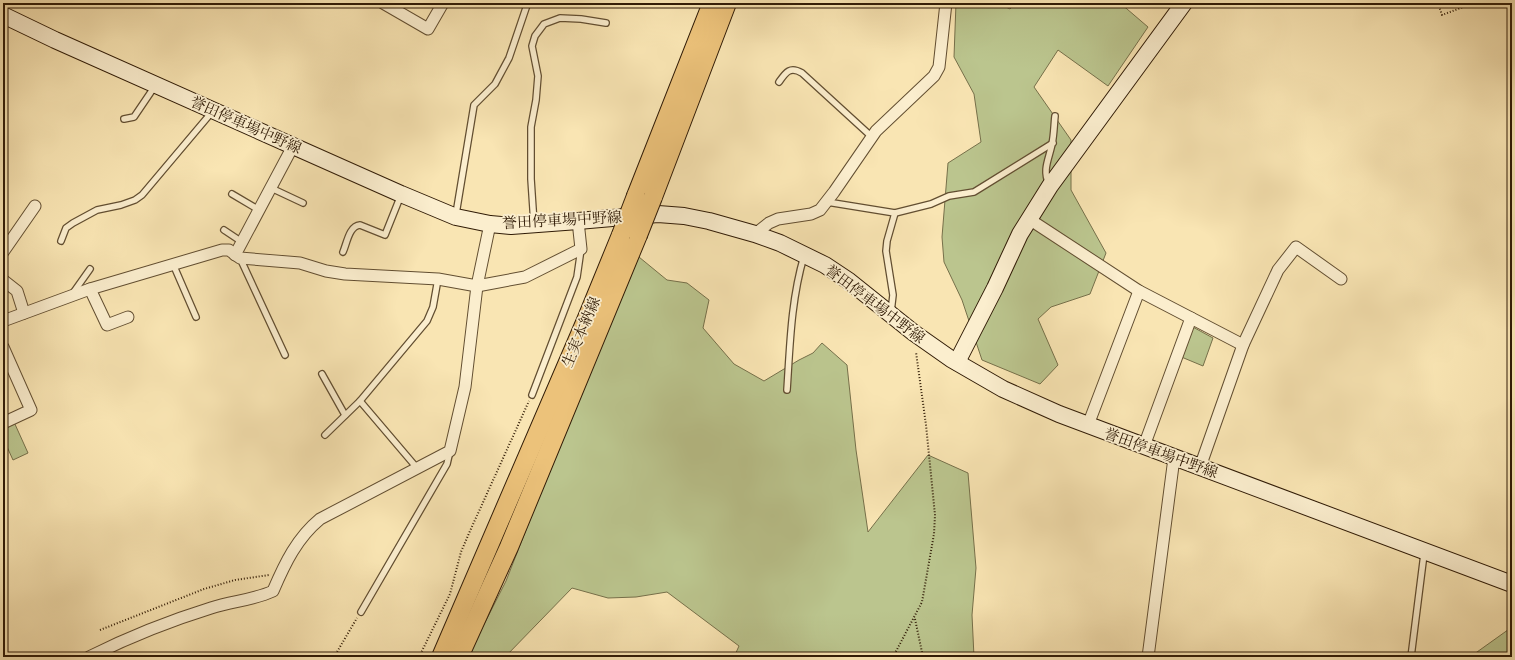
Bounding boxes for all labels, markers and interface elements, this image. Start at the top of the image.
street label: 誉田停車場中野線 [186,92,304,160]
street label: 誉田停車場中野線 [502,208,623,235]
street label: 誉田停車場中野線 [820,261,928,350]
street label: 生実本納線 [558,294,607,371]
street label: 誉田停車場中野線 [1101,424,1220,485]

